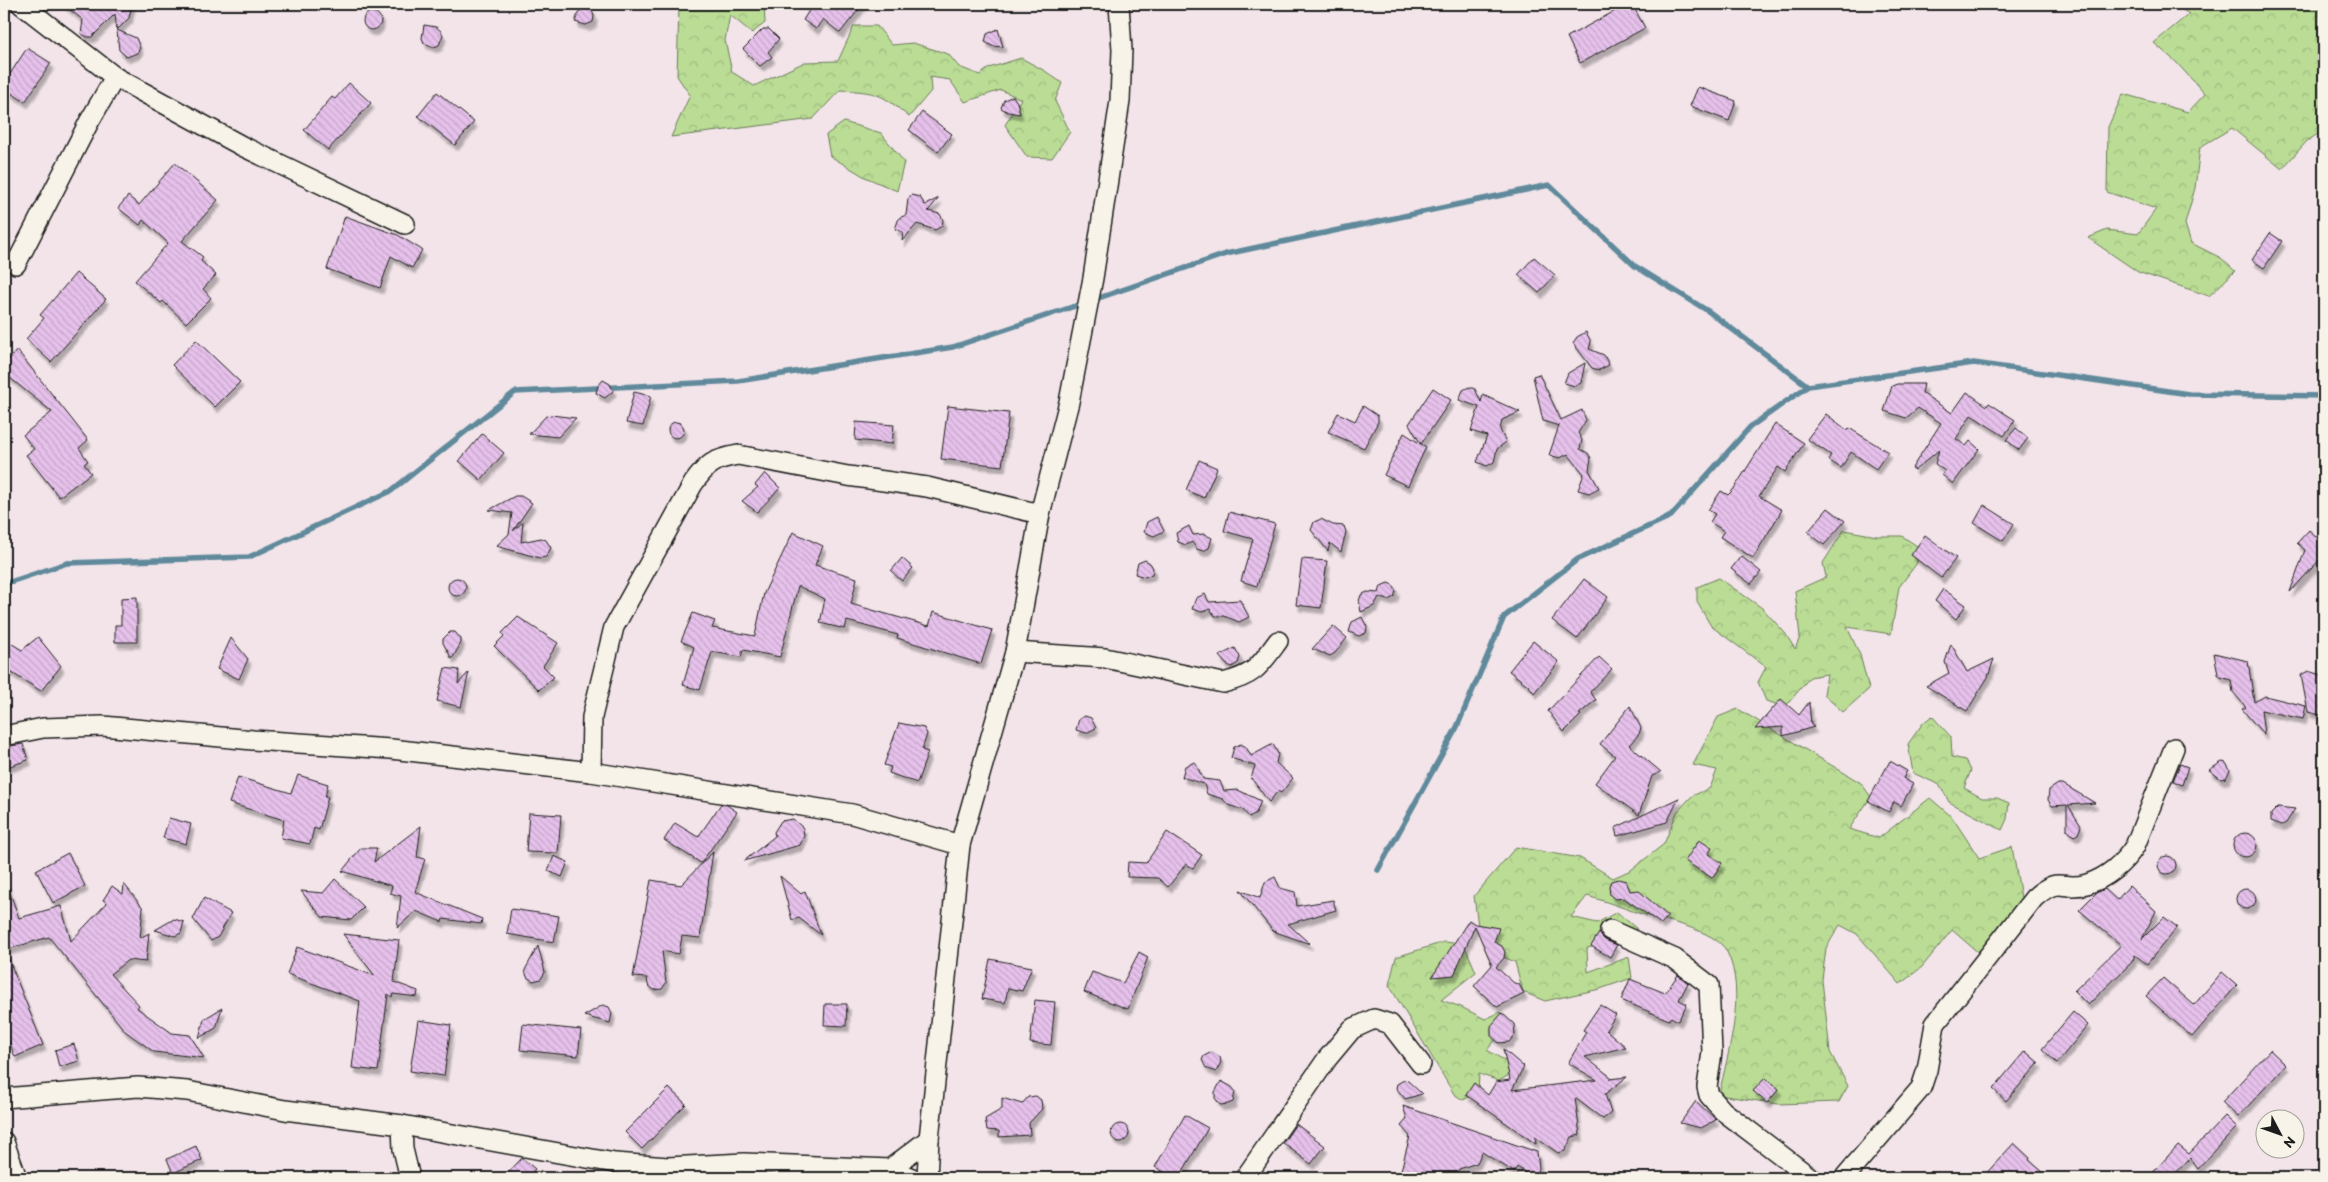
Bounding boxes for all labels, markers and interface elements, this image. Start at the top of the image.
north arrow [2256,1110,2306,1160]
text: N [2280,1133,2299,1151]

